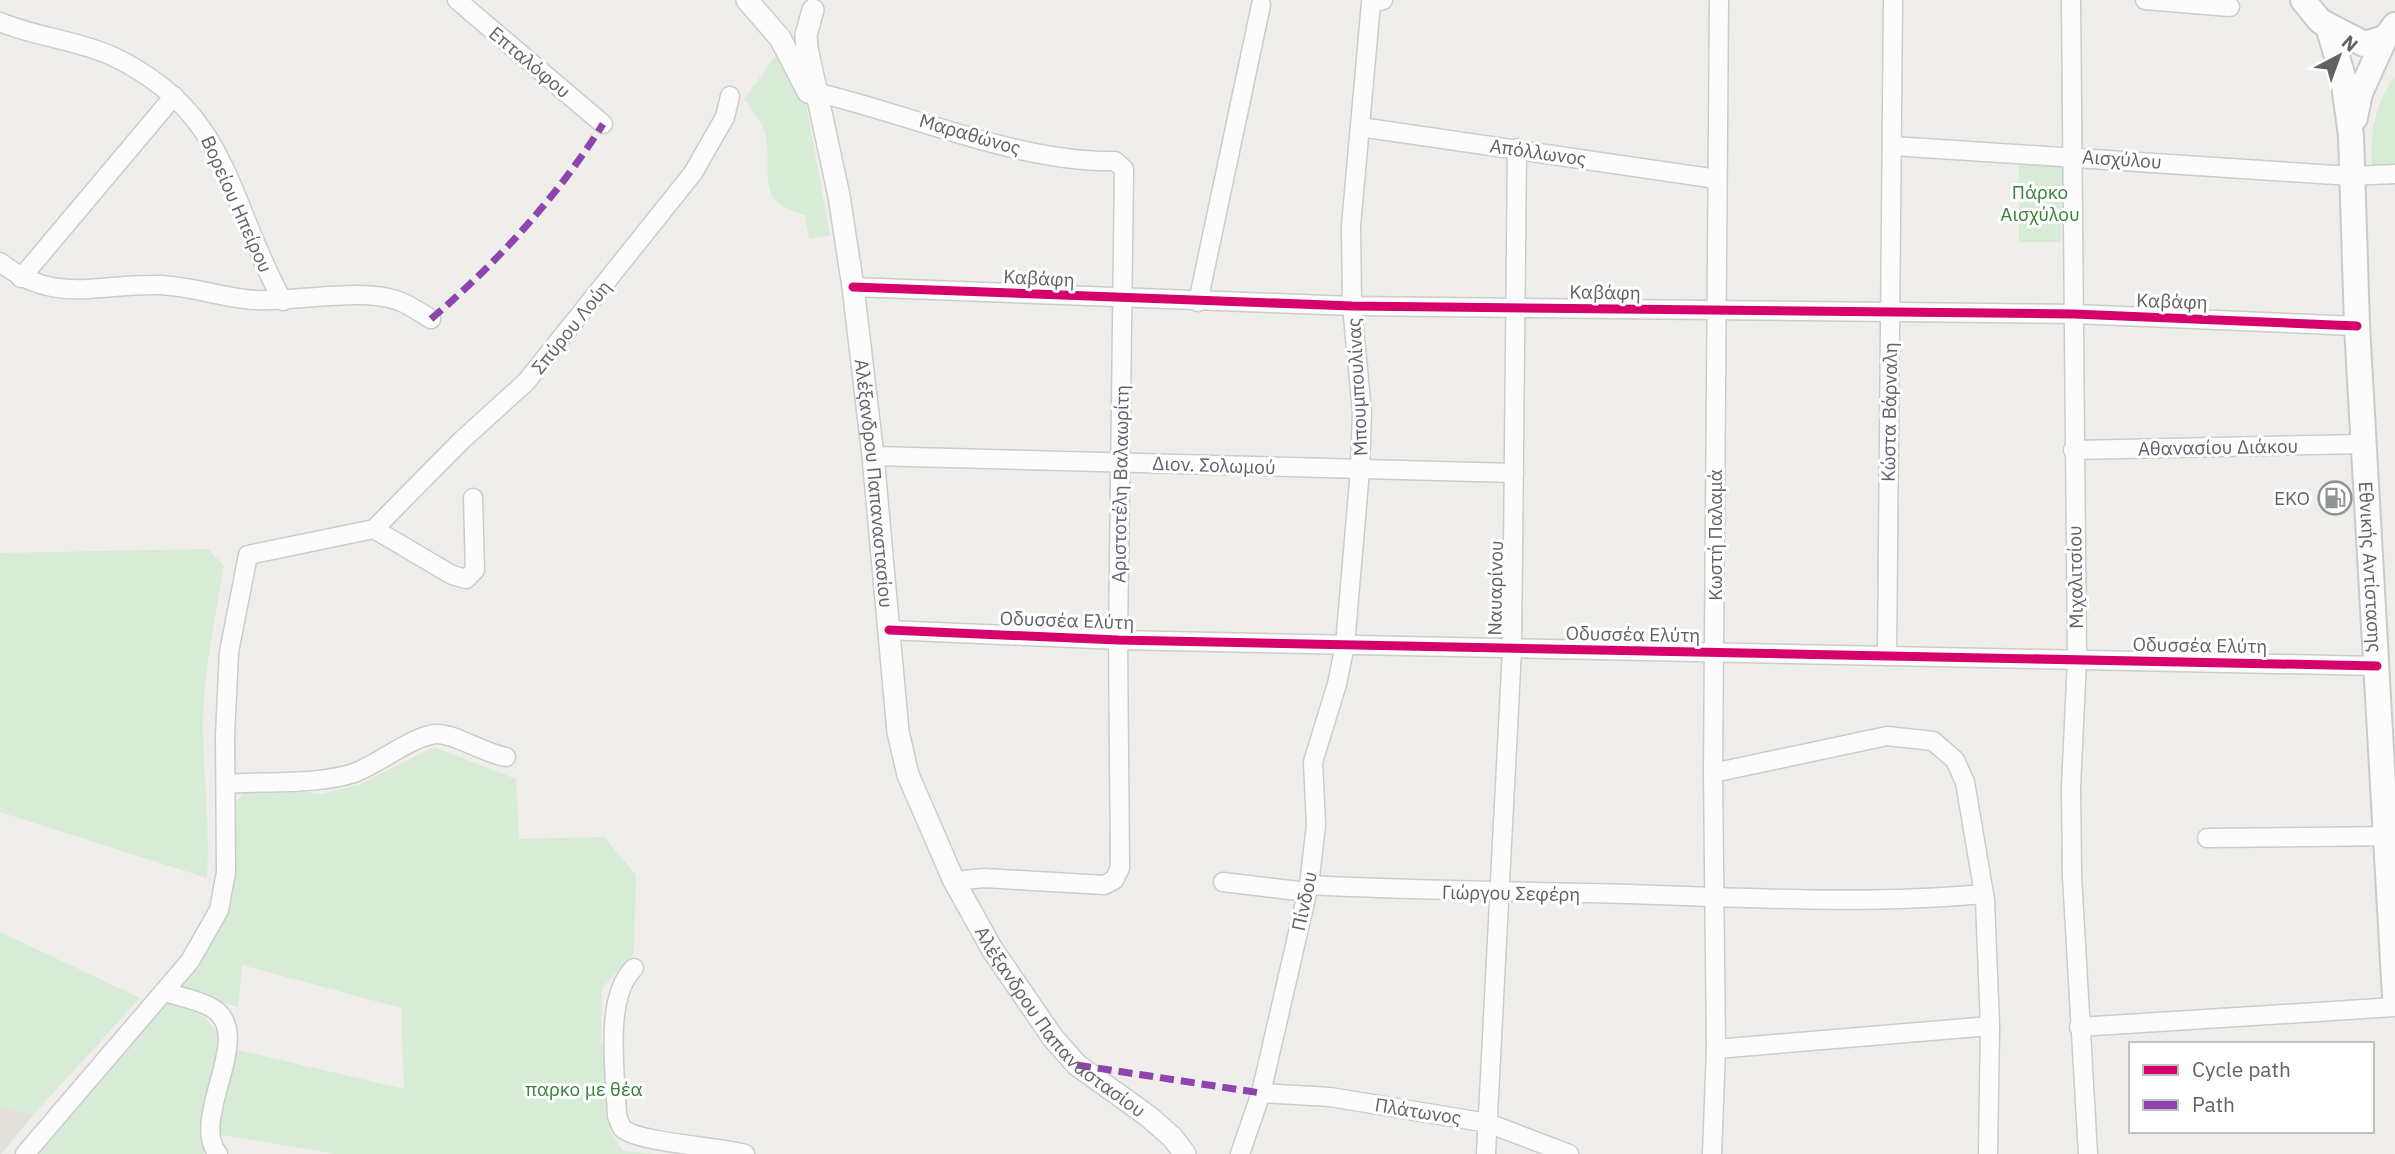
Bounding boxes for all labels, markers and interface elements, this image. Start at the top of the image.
street label: Επταλόφου [484,21,576,103]
north arrow [2304,21,2374,91]
text: N [2337,30,2363,57]
street label: Μαραθώνος [917,108,1023,160]
street label: Βορείου Ηπείρου [196,132,278,276]
street label: Απόλλωνος [1488,133,1588,171]
street label: Αισχύλου [2081,144,2163,174]
park label: Πάρκο Αισχύλου [2000,180,2080,226]
street label: Καβάφη [1003,264,1075,292]
street label: Σπύρου Λούη [526,275,616,379]
street label: Καβάφη [1569,279,1641,305]
street label: Καβάφη [2136,288,2208,314]
street label: Μπουμπουλίνας [1341,317,1373,457]
street label: Κώστα Βάρναλη [1876,342,1902,482]
street label: Αλέξανδρου Παπαναστασίου [850,358,899,609]
street label: Αριστοτέλη Βαλαωρίτη [1106,385,1134,583]
street label: Αθανασίου Διάκου [2138,434,2298,460]
street label: Διον. Σολωμού [1152,451,1276,479]
street label: Κωστή Παλαμά [1703,469,1727,601]
fuel station icon: EKO [2316,479,2354,517]
street label: Εθνικής Αντίστασης [2354,481,2387,653]
place label: EKO [2274,486,2310,510]
street label: Μιχαλιτσίου [2062,525,2088,629]
street label: Ναυαρίνου [1482,540,1508,636]
street label: Οδυσσέα Ελύτη [999,606,1135,634]
street label: Οδυσσέα Ελύτη [1565,621,1701,647]
street label: Οδυσσέα Ελύτη [2132,632,2268,658]
street label: Πίνδου [1286,869,1322,933]
street label: Γιώργου Σεφέρη [1442,880,1580,906]
street label: Αλέξανδρου Παπαναστασίου [970,922,1150,1122]
legend [2129,1042,2374,1133]
text: Cycle path [2192,1055,2291,1083]
park label: παρκο με θέα [525,1077,643,1101]
text: Path [2192,1090,2235,1118]
street label: Πλάτωνος [1373,1092,1463,1130]

